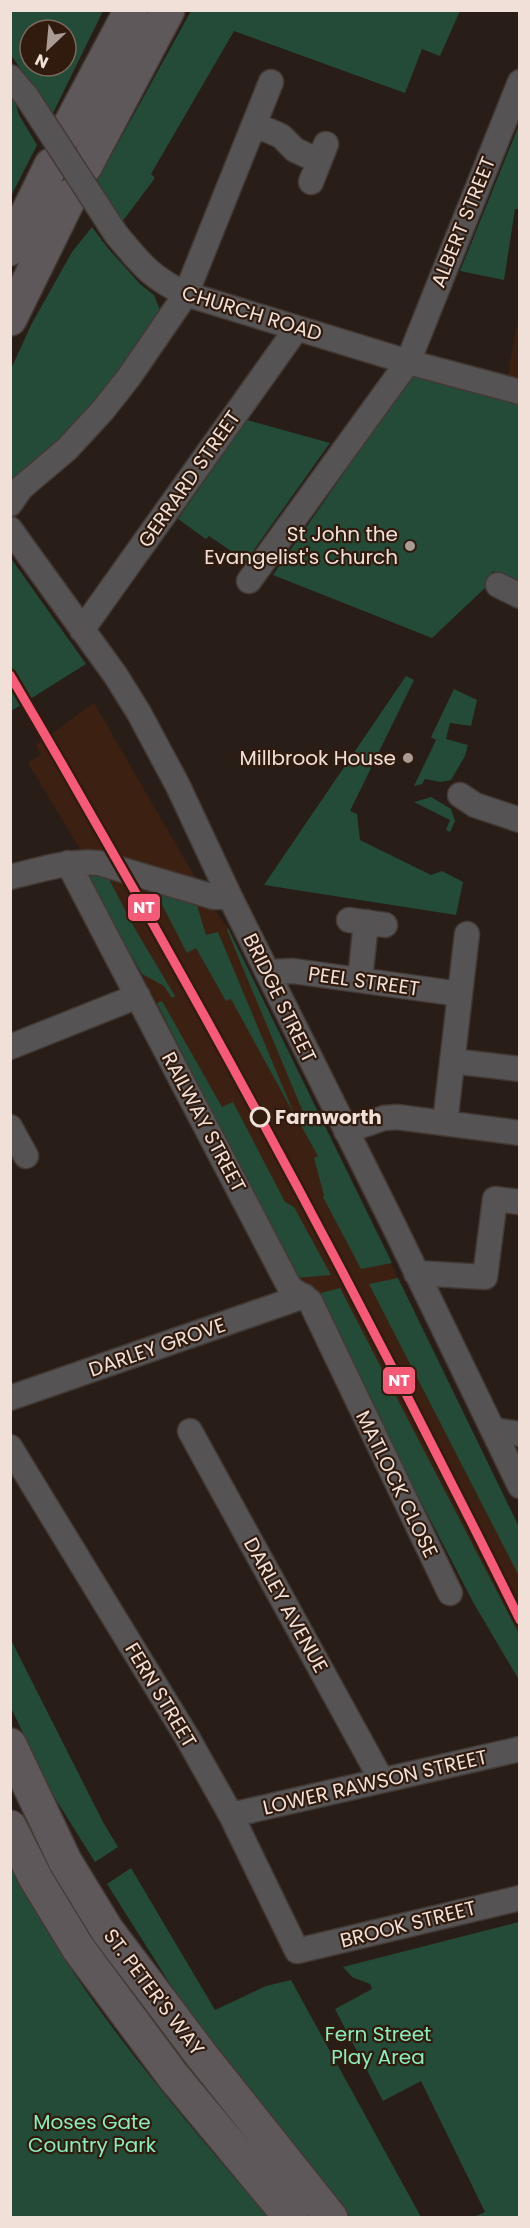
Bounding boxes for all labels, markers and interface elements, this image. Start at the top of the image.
north arrow [18,18,78,78]
text: N [31,48,52,74]
street label: ALBERT STREET [424,152,502,292]
street label: CHURCH ROAD [179,278,325,348]
street label: GERRARD STREET [131,405,247,553]
place label: St John the Evangelist's Church [204,520,398,571]
marker: St John the Evangelist's Church [403,539,417,553]
place label: Millbrook House [240,744,396,772]
marker: Millbrook House [401,751,415,765]
line badge: NT [127,893,161,922]
text: NT [133,896,155,919]
street label: BRIDGE STREET [237,929,324,1068]
street label: PEEL STREET [307,959,422,1003]
street label: RAILWAY STREET [155,1047,253,1197]
place label: Farnworth [275,1103,382,1131]
marker: Farnworth [250,1107,270,1127]
street label: DARLEY GROVE [85,1310,229,1384]
line badge: NT [382,1366,416,1395]
text: NT [388,1369,410,1392]
street label: MATLOCK CLOSE [349,1406,445,1562]
street label: DARLEY AVENUE [237,1532,335,1678]
street label: FERN STREET [119,1637,203,1753]
street label: LOWER RAWSON STREET [260,1742,490,1821]
street label: BROOK STREET [337,1894,479,1954]
street label: ST. PETER'S WAY [97,1923,211,2061]
park label: Fern Street Play Area [325,2020,431,2071]
park label: Moses Gate Country Park [28,2108,157,2159]

